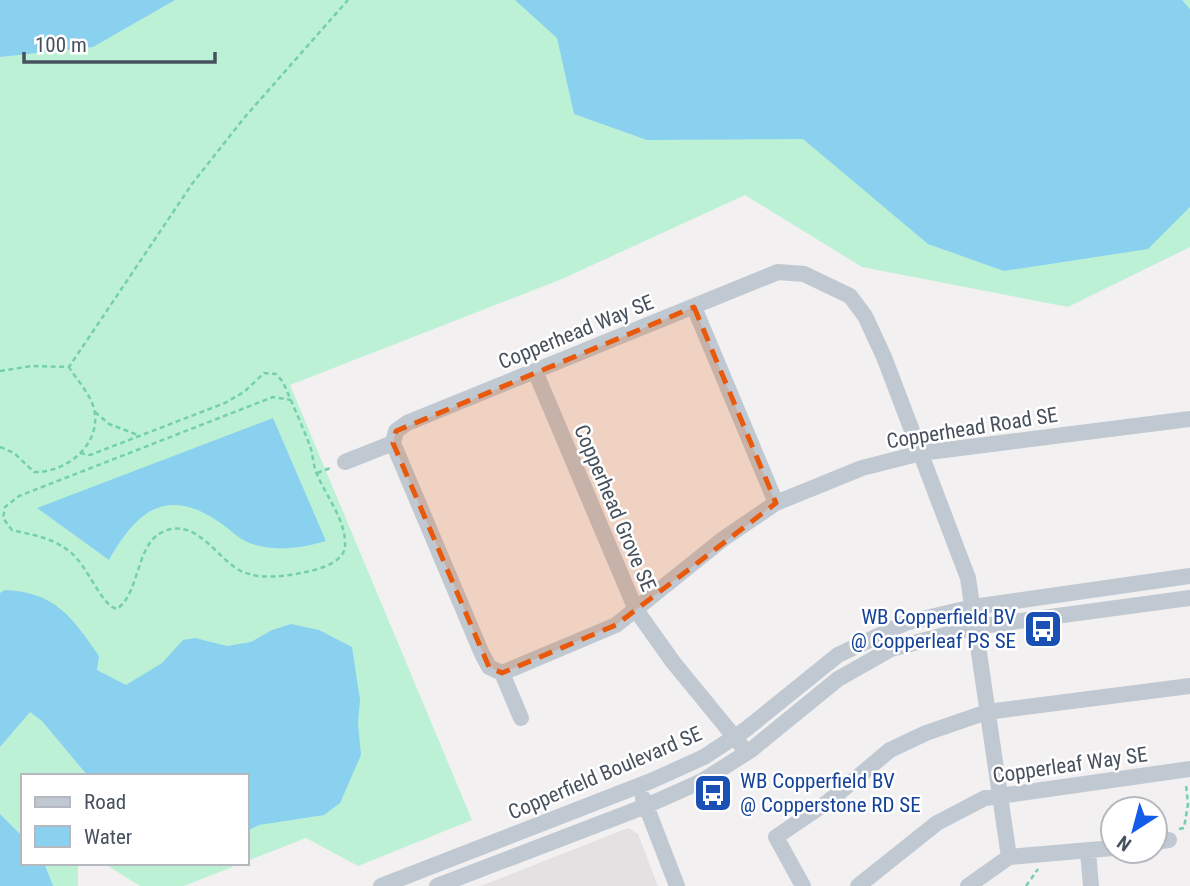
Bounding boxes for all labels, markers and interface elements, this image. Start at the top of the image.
scale bar [24,21,215,65]
text: 100 m [35,33,87,57]
street label: Copperhead Way SE [495,290,657,374]
street label: Copperhead Road SE [885,403,1059,453]
street label: Copperhead Grove SE [569,421,661,595]
place label: WB Copperfield BV @ Copperleaf PS SE [851,605,1016,653]
bus stop icon: WB Copperfield BV @ Copperleaf PS SE [1022,608,1064,650]
street label: Copperfield Boulevard SE [505,721,705,825]
street label: Copperleaf Way SE [991,742,1149,788]
place label: WB Copperfield BV @ Copperstone RD SE [740,769,921,817]
bus stop icon: WB Copperfield BV @ Copperstone RD SE [692,772,734,814]
legend [21,774,248,865]
text: Road [84,790,126,814]
north arrow [1099,795,1169,865]
text: Water [84,825,132,849]
text: N [1113,831,1136,856]

